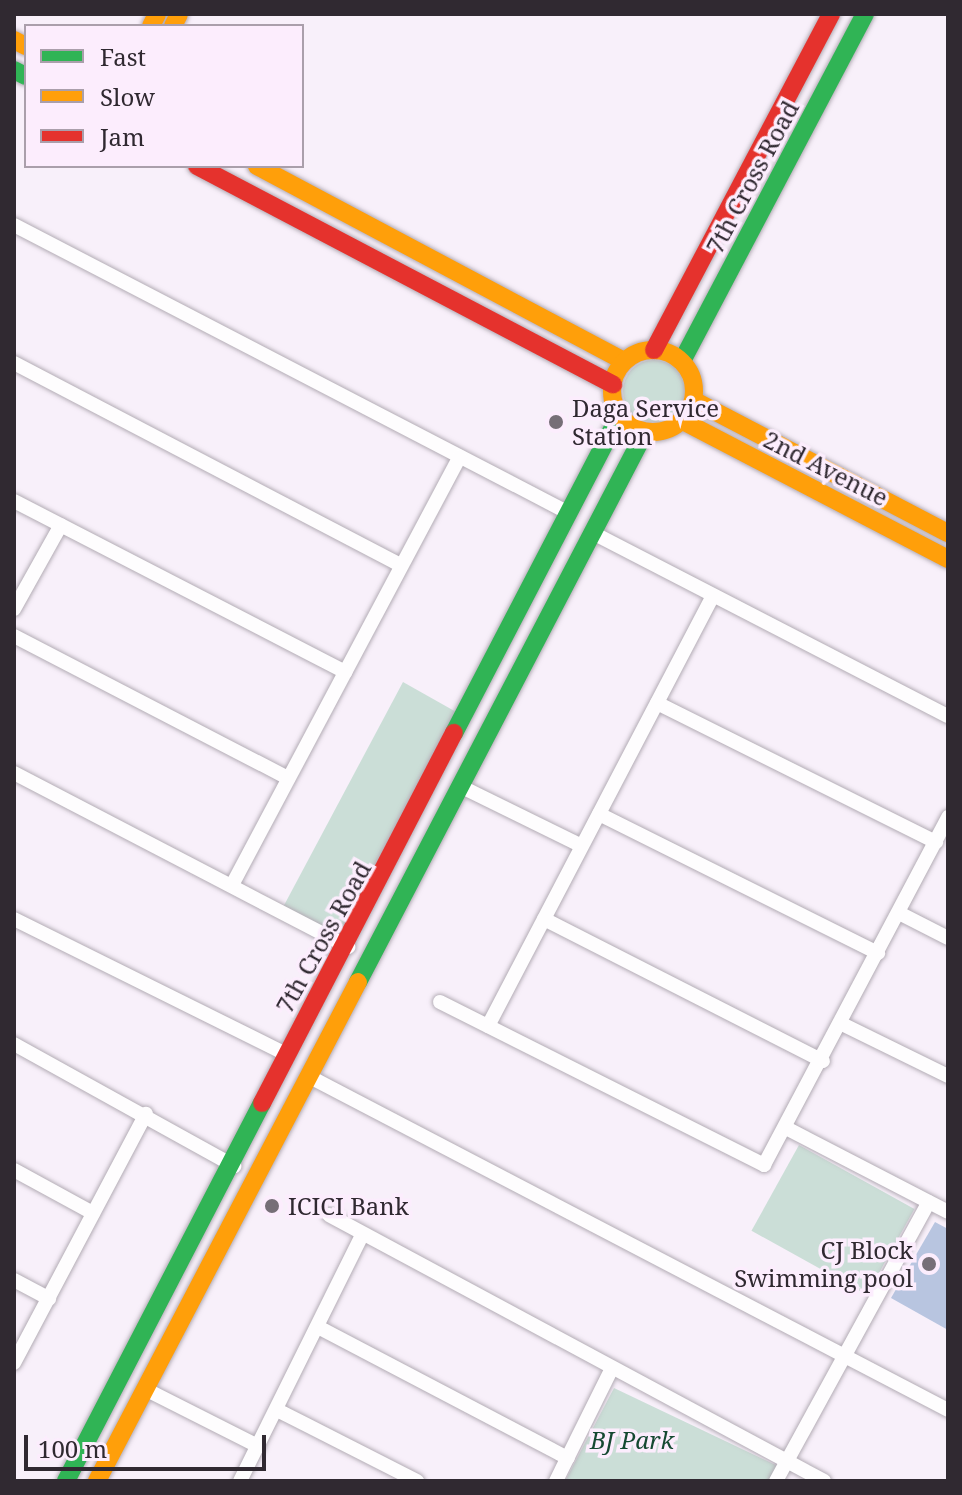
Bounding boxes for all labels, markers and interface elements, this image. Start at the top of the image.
legend [24,24,304,168]
text: Fast [100,40,146,73]
text: Slow [100,80,155,113]
street label: 7th Cross Road [700,96,804,258]
text: Jam [100,120,145,153]
place label: Daga Service Station [572,394,719,450]
marker: Daga Service Station [547,413,565,431]
street label: 2nd Avenue [759,424,893,512]
street label: 7th Cross Road [269,856,377,1018]
place label: ICICI Bank [288,1192,409,1220]
marker: ICICI Bank [263,1197,281,1215]
place label: CJ Block Swimming pool [734,1236,913,1292]
marker: CJ Block Swimming pool [920,1255,938,1273]
scale bar [28,1419,270,1469]
park label: BJ Park [590,1426,674,1454]
text: 100 m [38,1432,107,1465]

